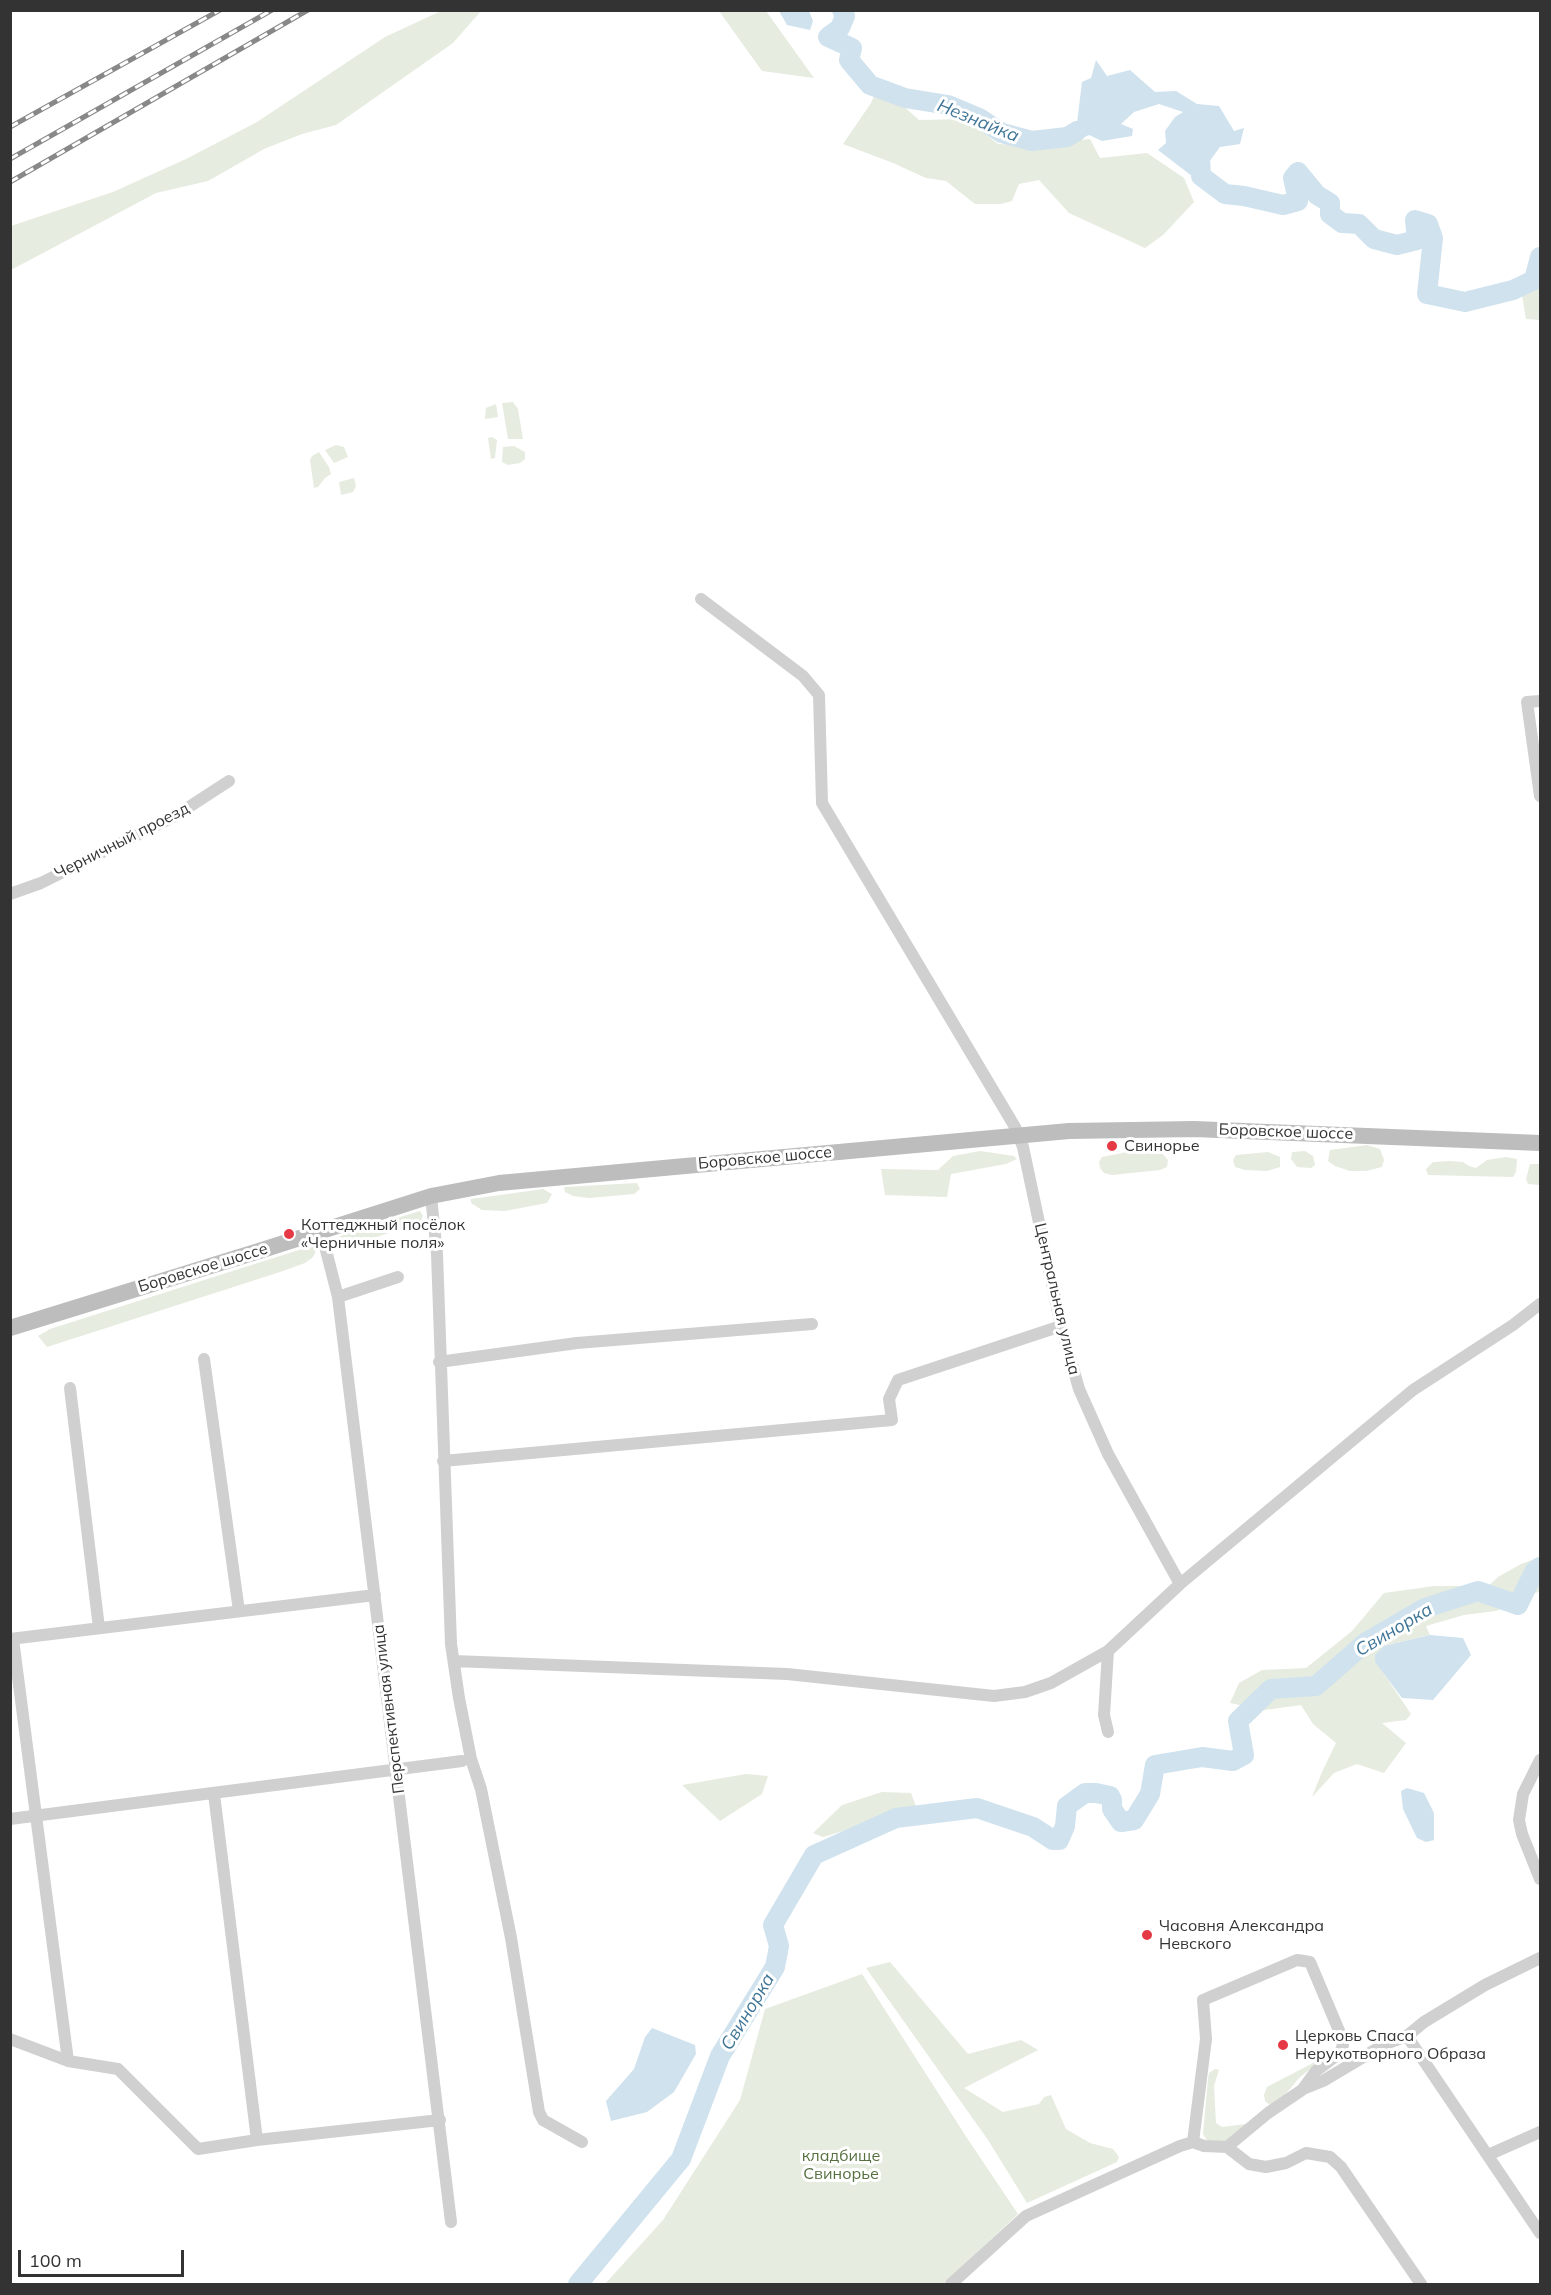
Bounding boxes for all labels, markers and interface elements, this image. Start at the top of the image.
water label: Незнайка [934,95,1022,147]
street label: Черничный проезд [52,799,192,883]
street label: Боровское шоссе [1218,1120,1354,1144]
place label: Свинорье [1124,1136,1200,1156]
marker: Свинорье [1105,1139,1119,1153]
street label: Боровское шоссе [697,1143,833,1173]
place label: Коттеджный посёлок «Черничные поля» [301,1215,465,1253]
street label: Центральная улица [1030,1221,1084,1377]
marker: Коттеджный посёлок «Черничные поля» [282,1227,296,1241]
street label: Боровское шоссе [136,1239,270,1297]
water label: Свинорка [1352,1599,1436,1661]
street label: Перспективная улица [369,1623,409,1795]
place label: Часовня Александра Невского [1159,1916,1324,1954]
marker: Часовня Александра Невского [1140,1928,1154,1942]
water label: Свинорка [717,1970,779,2054]
place label: Церковь Спаса Нерукотворного Образа [1295,2026,1486,2064]
marker: Церковь Спаса Нерукотворного Образа [1276,2038,1290,2052]
park label: кладбище Свинорье [802,2146,880,2184]
scale bar [21,2238,188,2276]
text: 100 m [29,2249,82,2272]

